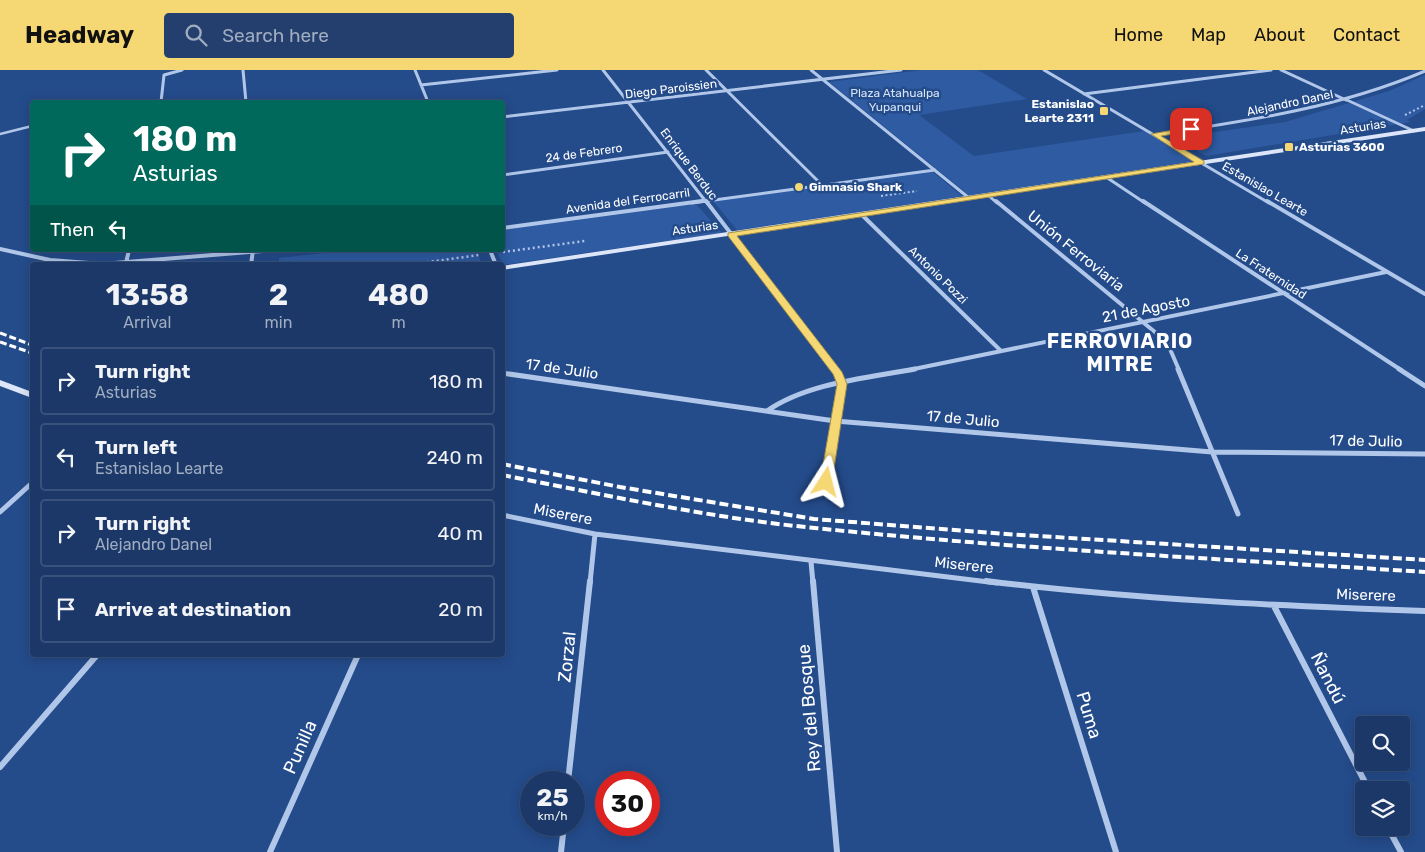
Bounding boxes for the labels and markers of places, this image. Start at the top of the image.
place label: Estanislao Learte 2311 [1024,97,1094,125]
marker: Estanislao Learte 2311 [1098,105,1110,117]
pin [1170,108,1212,150]
place label: Asturias 3600 [1299,140,1385,154]
marker: Asturias 3600 [1283,141,1295,153]
place label: Gimnasio Shark [809,180,902,194]
marker: Gimnasio Shark [793,181,805,193]

